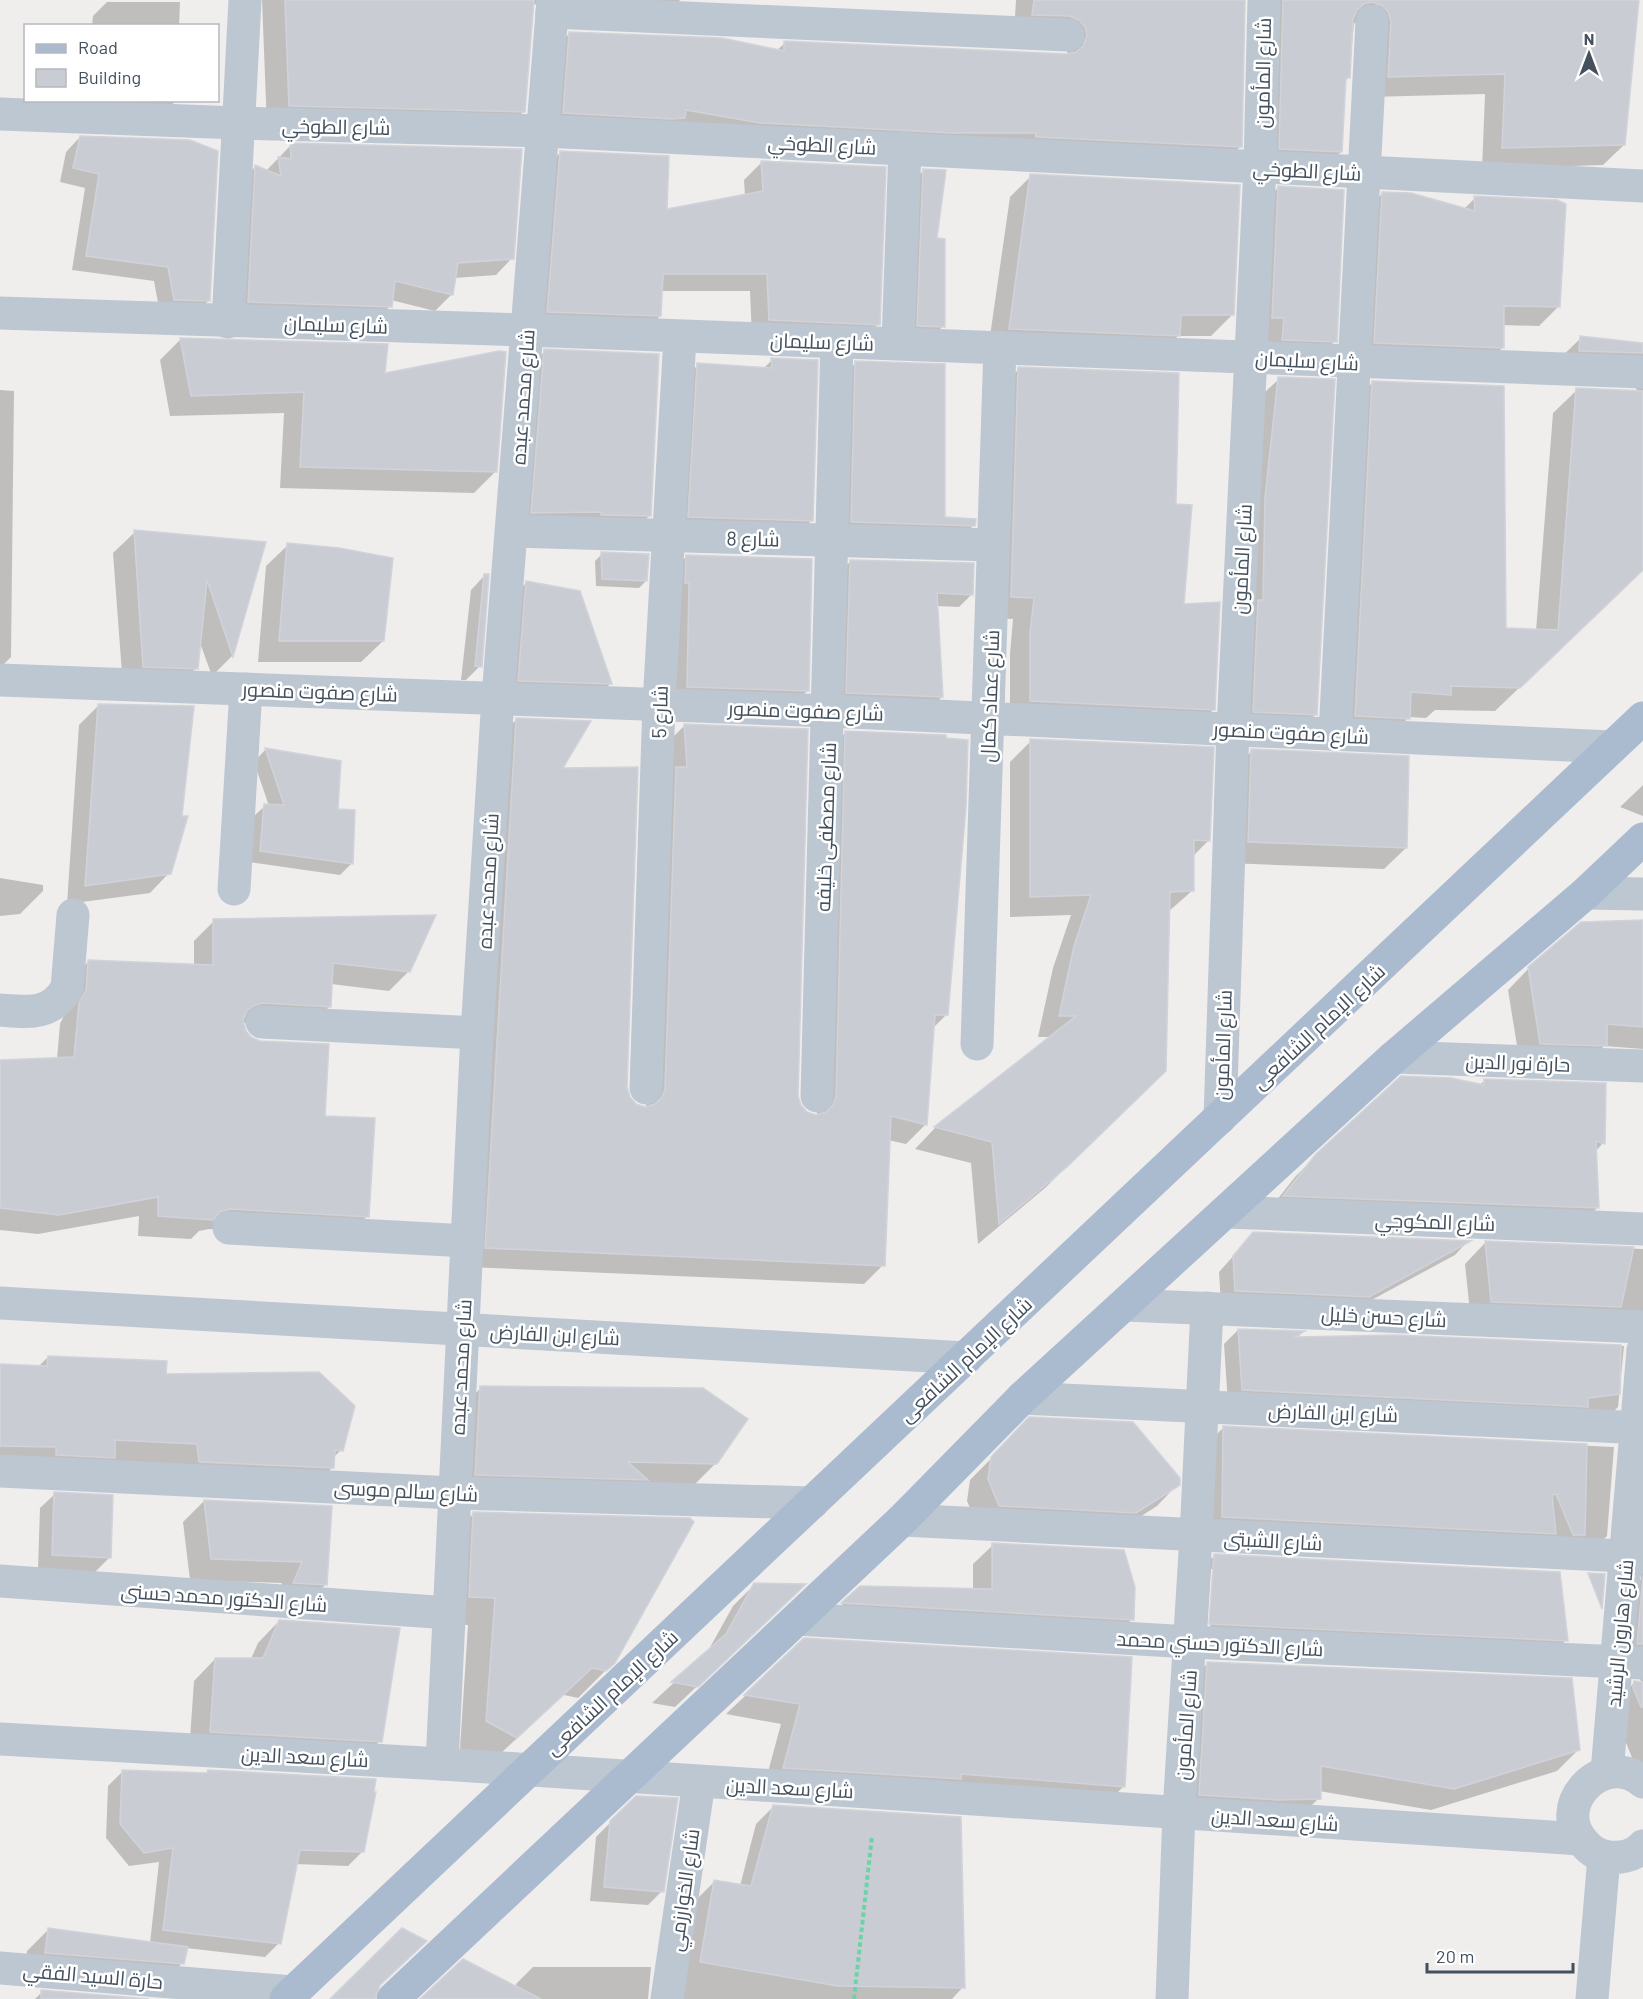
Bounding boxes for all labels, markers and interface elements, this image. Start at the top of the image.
street label: شارع المأمون [1249,17,1278,129]
legend [24,24,219,102]
north arrow [1559,24,1619,84]
text: N [1584,29,1594,48]
text: Road [78,36,118,58]
text: Building [78,66,141,88]
street label: شارع الطوخي [281,113,391,144]
street label: شارع الطوخي [767,129,877,164]
street label: شارع الطوخي [1252,155,1362,190]
street label: شارع سليمان [283,310,388,341]
street label: شارع سليمان [769,327,874,358]
street label: شارع محمد عبده [505,328,542,466]
street label: شارع سليمان [1254,345,1360,378]
street label: شارع المأمون [1226,503,1259,615]
street label: شارع 8 [726,526,780,553]
street label: شارع عماد كمال [975,629,1006,763]
street label: شارع صفوت منصور [241,676,398,709]
street label: شارع 5 [646,685,675,739]
street label: شارع صفوت منصور [727,695,884,728]
street label: شارع صفوت منصور [1211,716,1369,751]
street label: شارع مصطفى خليفه [810,742,843,912]
street label: شارع محمد عبده [471,812,506,950]
street label: شارع الإمام الشافعى [1247,958,1391,1096]
street label: شارع المأمون [1208,989,1239,1101]
street label: حارة نور الدين [1465,1048,1571,1078]
street label: شارع المكوجي [1374,1207,1496,1240]
street label: شارع الإمام الشافعى [894,1291,1038,1429]
street label: شارع محمد عبده [444,1298,479,1436]
street label: شارع حسن خليل [1320,1301,1447,1334]
street label: شارع ابن الفارض [489,1319,621,1352]
street label: شارع ابن الفارض [1267,1398,1398,1429]
street label: شارع سالم موسى [333,1474,479,1509]
street label: شارع الشبتى [1223,1525,1323,1558]
street label: شارع هارون الرشيد [1601,1558,1640,1708]
street label: شارع الدكتور محمد حسنى [120,1578,328,1619]
street label: شارع الإمام الشافعى [540,1624,684,1762]
street label: شارع الدكتور حسني محمد [1116,1626,1324,1665]
street label: شارع المأمون [1169,1669,1204,1781]
street label: شارع سعد الدين [240,1741,369,1774]
street label: شارع سعد الدين [725,1772,854,1805]
street label: شارع سعد الدين [1210,1803,1339,1838]
street label: شارع الخوارزمي [663,1827,708,1954]
scale bar [1427,1936,1572,1974]
text: 20 m [1436,1945,1474,1967]
street label: حارة السيد الفقي [21,1957,164,1998]

